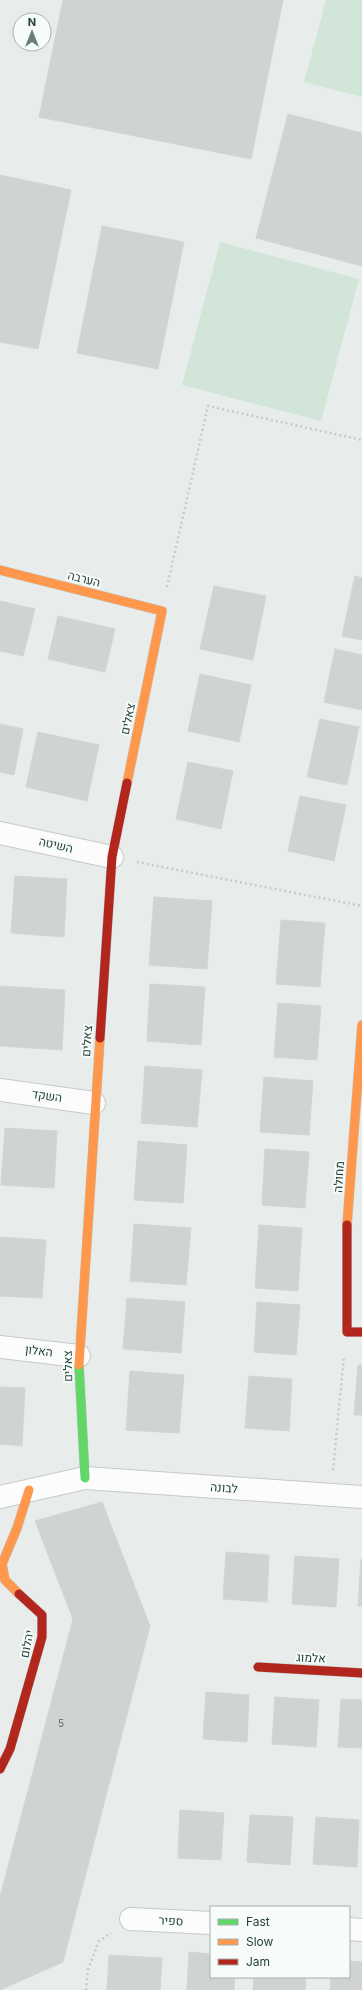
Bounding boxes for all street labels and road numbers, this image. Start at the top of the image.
street label: הערבה [66,567,102,590]
street label: צאלים [117,701,138,736]
street label: השיטה [38,833,75,856]
street label: צאלים [78,1024,95,1057]
street label: השקד [31,1086,63,1105]
street label: מחולה [330,1161,347,1193]
street label: האלון [24,1341,54,1360]
street label: צאלים [60,1350,75,1382]
street label: לבונה [210,1479,238,1496]
street label: יהלום [16,1629,37,1659]
street label: אלמוג [296,1649,327,1666]
street label: ספיר [158,1912,184,1929]

